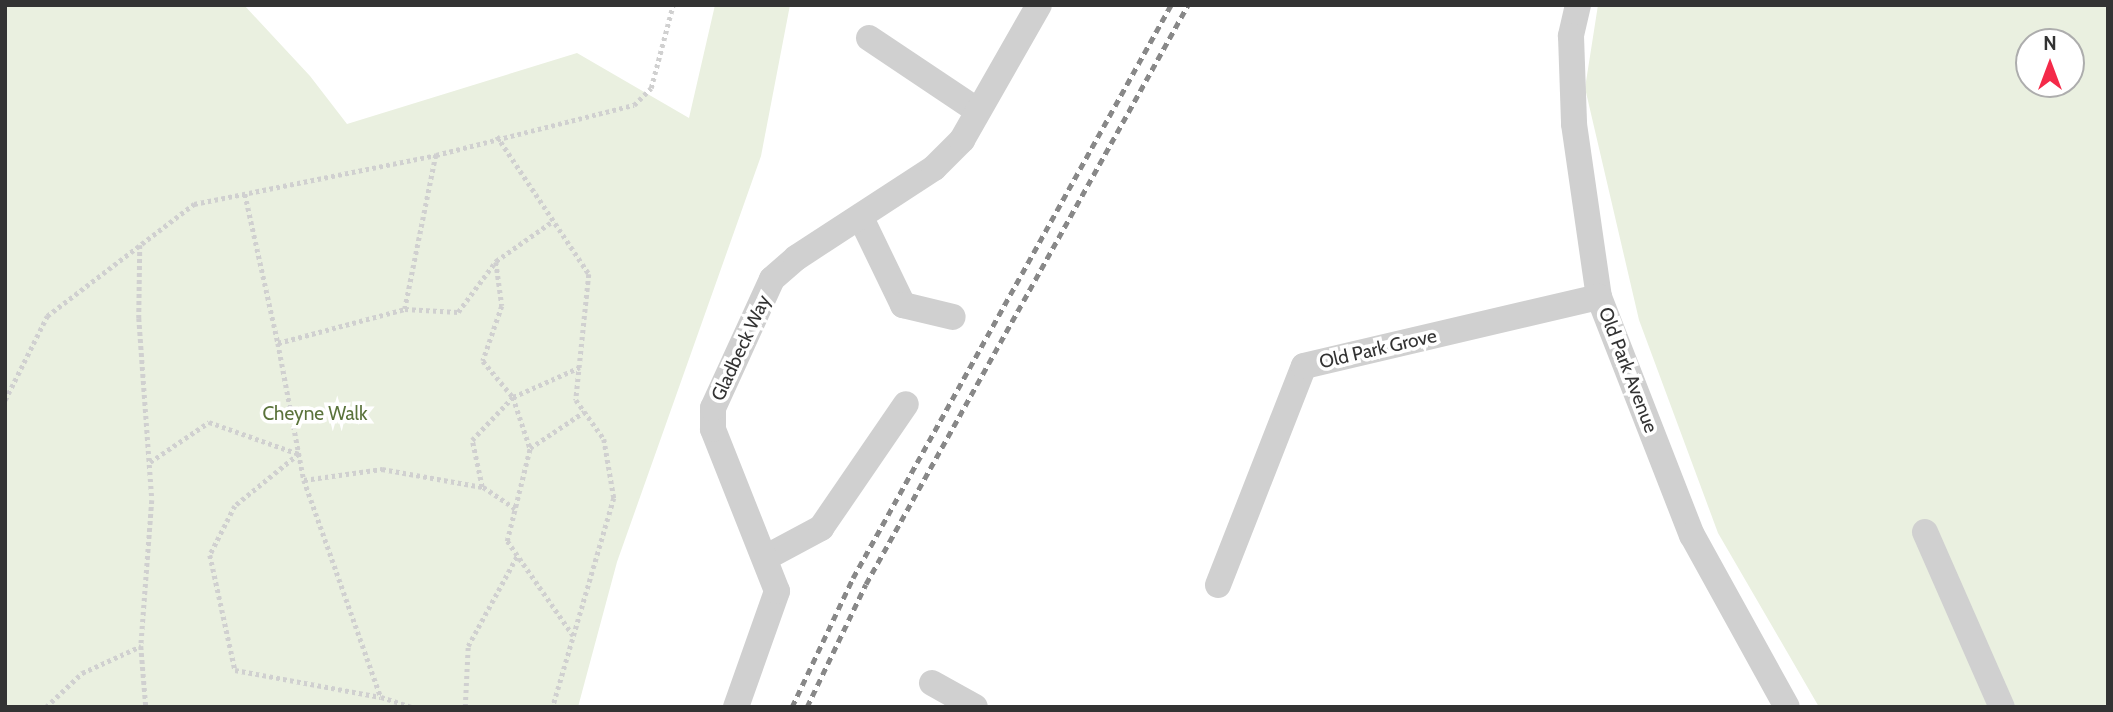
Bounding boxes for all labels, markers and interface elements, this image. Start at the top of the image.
north arrow [2015,28,2085,98]
text: N [2043,32,2057,55]
street label: Gladbeck Way [707,292,775,404]
street label: Old Park Avenue [1594,304,1662,436]
street label: Old Park Grove [1317,324,1439,374]
park label: Cheyne Walk [262,403,368,425]

